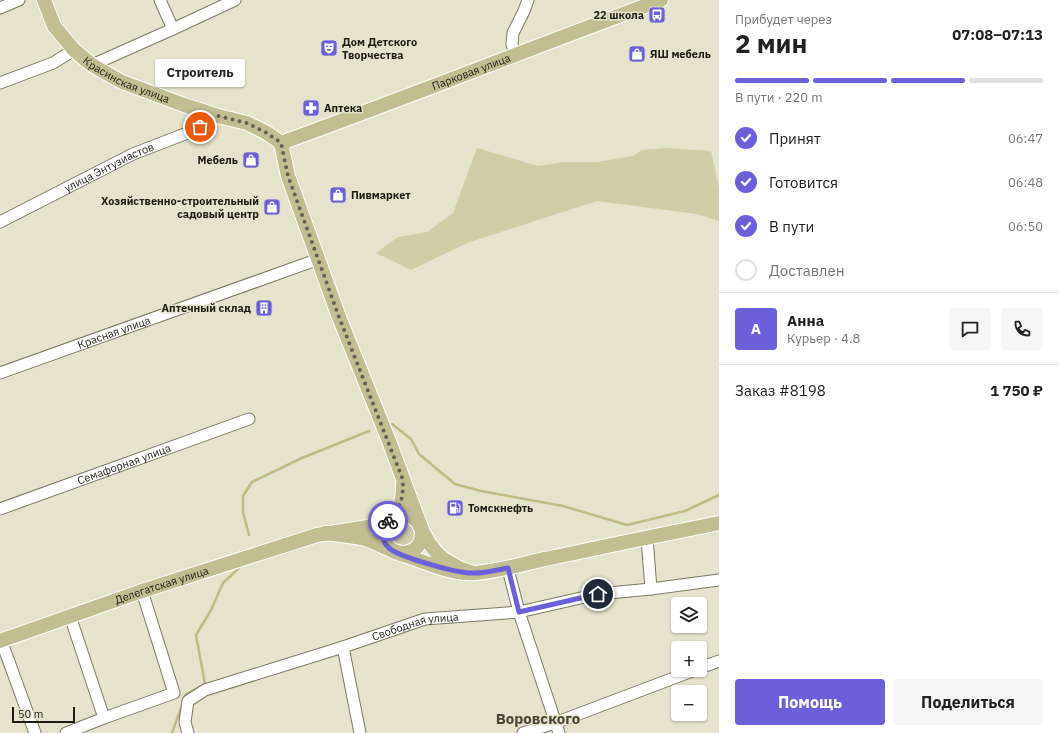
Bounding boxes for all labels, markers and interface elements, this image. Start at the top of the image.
bus stop icon: 22 школа [647,5,667,25]
place label: 22 школа [593,8,644,22]
text: Прибудет через [735,11,832,28]
text: 07:08–07:13 [952,25,1043,44]
text: 2 мин [735,26,807,60]
place label: Дом Детского Творчества [342,35,417,62]
theatre icon: Дом Детского Творчества [319,38,339,58]
shop icon: ЯШ мебель [627,44,647,64]
place label: ЯШ мебель [650,47,711,61]
street label: Парковая улица [430,50,512,93]
street label: Красинская улица [80,53,172,106]
callout: Строитель [155,59,245,87]
text: Строитель [167,64,233,81]
text: В пути · 220 m [735,89,823,106]
pharmacy icon: Аптека [301,98,321,118]
place label: Аптека [324,101,362,115]
pin [183,110,217,144]
icon: bag [189,116,211,138]
icon: check [735,127,757,149]
text: Принят [769,129,821,148]
text: 06:47 [1008,130,1043,147]
street label: улица Энтузиастов [62,140,156,195]
shop icon: Мебель [241,150,261,170]
place label: Мебель [197,153,238,167]
icon: check [735,171,757,193]
text: Готовится [769,173,838,192]
text: 06:48 [1008,174,1043,191]
shop icon: Пивмаркет [328,185,348,205]
place label: Пивмаркет [351,188,411,202]
place label: Хозяйственно-строительный садовый центр [101,194,259,221]
shop icon: Хозяйственно-строительный садовый центр [262,197,282,217]
icon: check [735,215,757,237]
text: В пути [769,217,814,236]
text: 06:50 [1008,218,1043,235]
text: Доставлен [769,261,845,280]
building icon: Аптечный склад [254,298,274,318]
place label: Аптечный склад [162,301,252,315]
button: chat [949,308,991,350]
button: phone [1001,308,1043,350]
text: Анна [787,311,824,330]
street label: Красная улица [76,313,152,352]
text: А [751,319,761,338]
text: Курьер · 4.8 [787,330,860,347]
text: Заказ #8198 [735,381,826,400]
text: 1 750 ₽ [990,381,1043,400]
street label: Семафорная улица [75,441,173,487]
fuel station icon: Томскнефть [445,498,465,518]
courier [368,501,408,541]
place label: Томскнефть [468,501,533,515]
icon: bike [377,510,399,532]
street label: Делегатская улица [113,563,210,607]
pin [581,577,615,611]
icon: home [587,583,609,605]
map controls [671,597,707,721]
button: layers [671,597,707,633]
street label: Свободная улица [370,610,459,644]
button: + [671,641,707,677]
button: Помощь [735,679,885,725]
button: Поделиться [893,679,1043,725]
button: − [671,685,707,721]
scale bar [12,705,75,724]
text: 50 m [18,707,43,721]
district label: Воровского [496,709,580,728]

